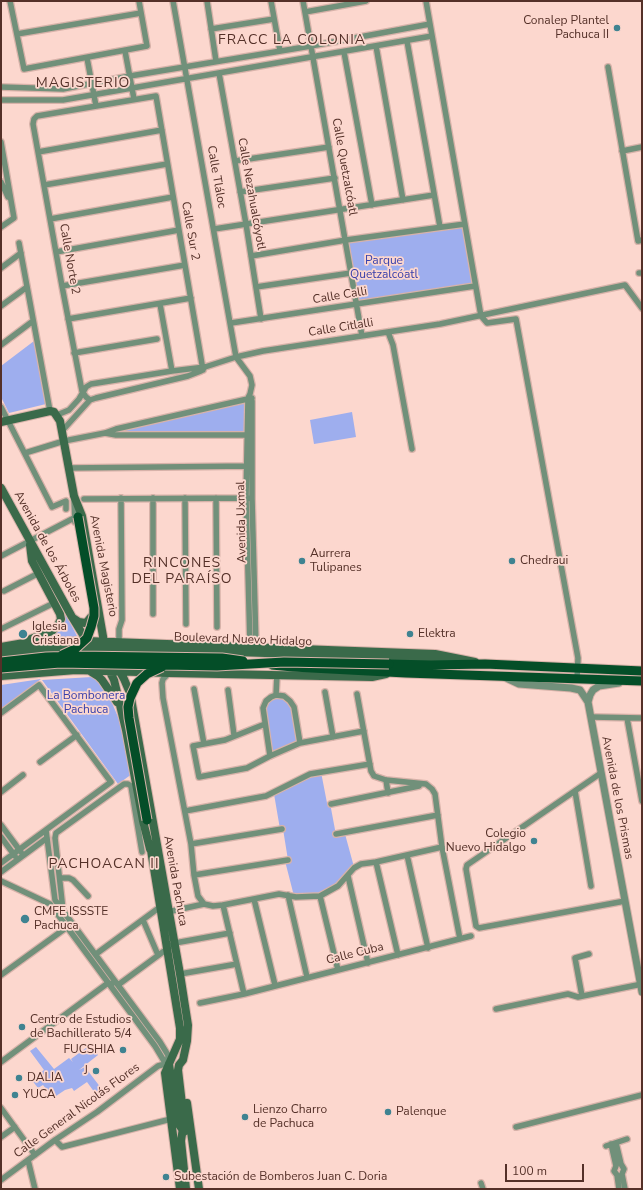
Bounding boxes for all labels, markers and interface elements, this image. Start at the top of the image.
place label: Conalep Plantel Pachuca II [523,14,609,42]
marker: Conalep Plantel Pachuca II [612,23,622,33]
district label: FRACC LA COLONIA [218,33,366,49]
district label: MAGISTERIO [36,76,130,92]
street label: Calle Quetzalcóatl [328,117,360,217]
street label: Calle Nezahualcóyotl [234,137,268,251]
street label: Calle Tláloc [203,144,229,210]
street label: Calle Sur 2 [178,200,202,262]
street label: Calle Norte 2 [56,222,82,296]
park label: Parque Quetzalcóatl [350,254,418,282]
street label: Calle Calli [312,285,368,307]
street label: Calle Citlalli [307,316,375,340]
street label: Avenida Uxmal [234,481,250,563]
street label: Avenida de los Árboles [10,489,84,605]
street label: Avenida Magisterio [86,514,120,618]
place label: Aurrera Tulipanes [310,547,362,575]
place label: Chedraui [520,554,568,568]
district label: RINCONES DEL PARAÍSO [131,556,233,588]
marker: Aurrera Tulipanes [297,556,307,566]
marker: Chedraui [507,556,517,566]
place label: Iglesia Cristiana [32,620,79,648]
place label: Elektra [418,627,456,641]
marker: Iglesia Cristiana [17,628,29,640]
marker: Elektra [405,629,415,639]
street label: Boulevard Nuevo Hidalgo [174,630,312,650]
park label: La Bombonera Pachuca [47,689,125,717]
street label: Avenida de los Prismas [598,735,636,861]
place label: Colegio Nuevo Hidalgo [446,827,526,855]
street label: Avenida Pachuca [160,835,190,927]
marker: Colegio Nuevo Hidalgo [529,836,539,846]
district label: PACHOACAN II [48,857,160,873]
place label: CMFE ISSSTE Pachuca [34,905,108,933]
marker: CMFE ISSSTE Pachuca [19,913,31,925]
street label: Calle Cuba [325,940,385,968]
place label: Centro de Estudios de Bachillerato 5/4 [30,1013,132,1041]
marker: Centro de Estudios de Bachillerato 5/4 [17,1022,27,1032]
place label: FUCSHIA [63,1043,115,1057]
marker: FUCSHIA [118,1045,128,1055]
street label: Calle General Nicolás Flores [11,1061,143,1161]
place label: J [84,1064,88,1078]
marker: J [91,1066,101,1076]
place label: DALIA [27,1071,63,1085]
marker: DALIA [14,1073,24,1083]
place label: YUCA [23,1088,56,1102]
marker: YUCA [10,1090,20,1100]
place label: Lienzo Charro de Pachuca [253,1103,327,1131]
place label: Palenque [396,1105,446,1119]
marker: Palenque [383,1107,393,1117]
marker: Lienzo Charro de Pachuca [240,1112,250,1122]
scale bar [507,1156,586,1182]
text: 100 m [512,1163,547,1179]
place label: Subestación de Bomberos Juan C. Doria [174,1170,387,1184]
marker: Subestación de Bomberos Juan C. Doria [161,1172,171,1182]

